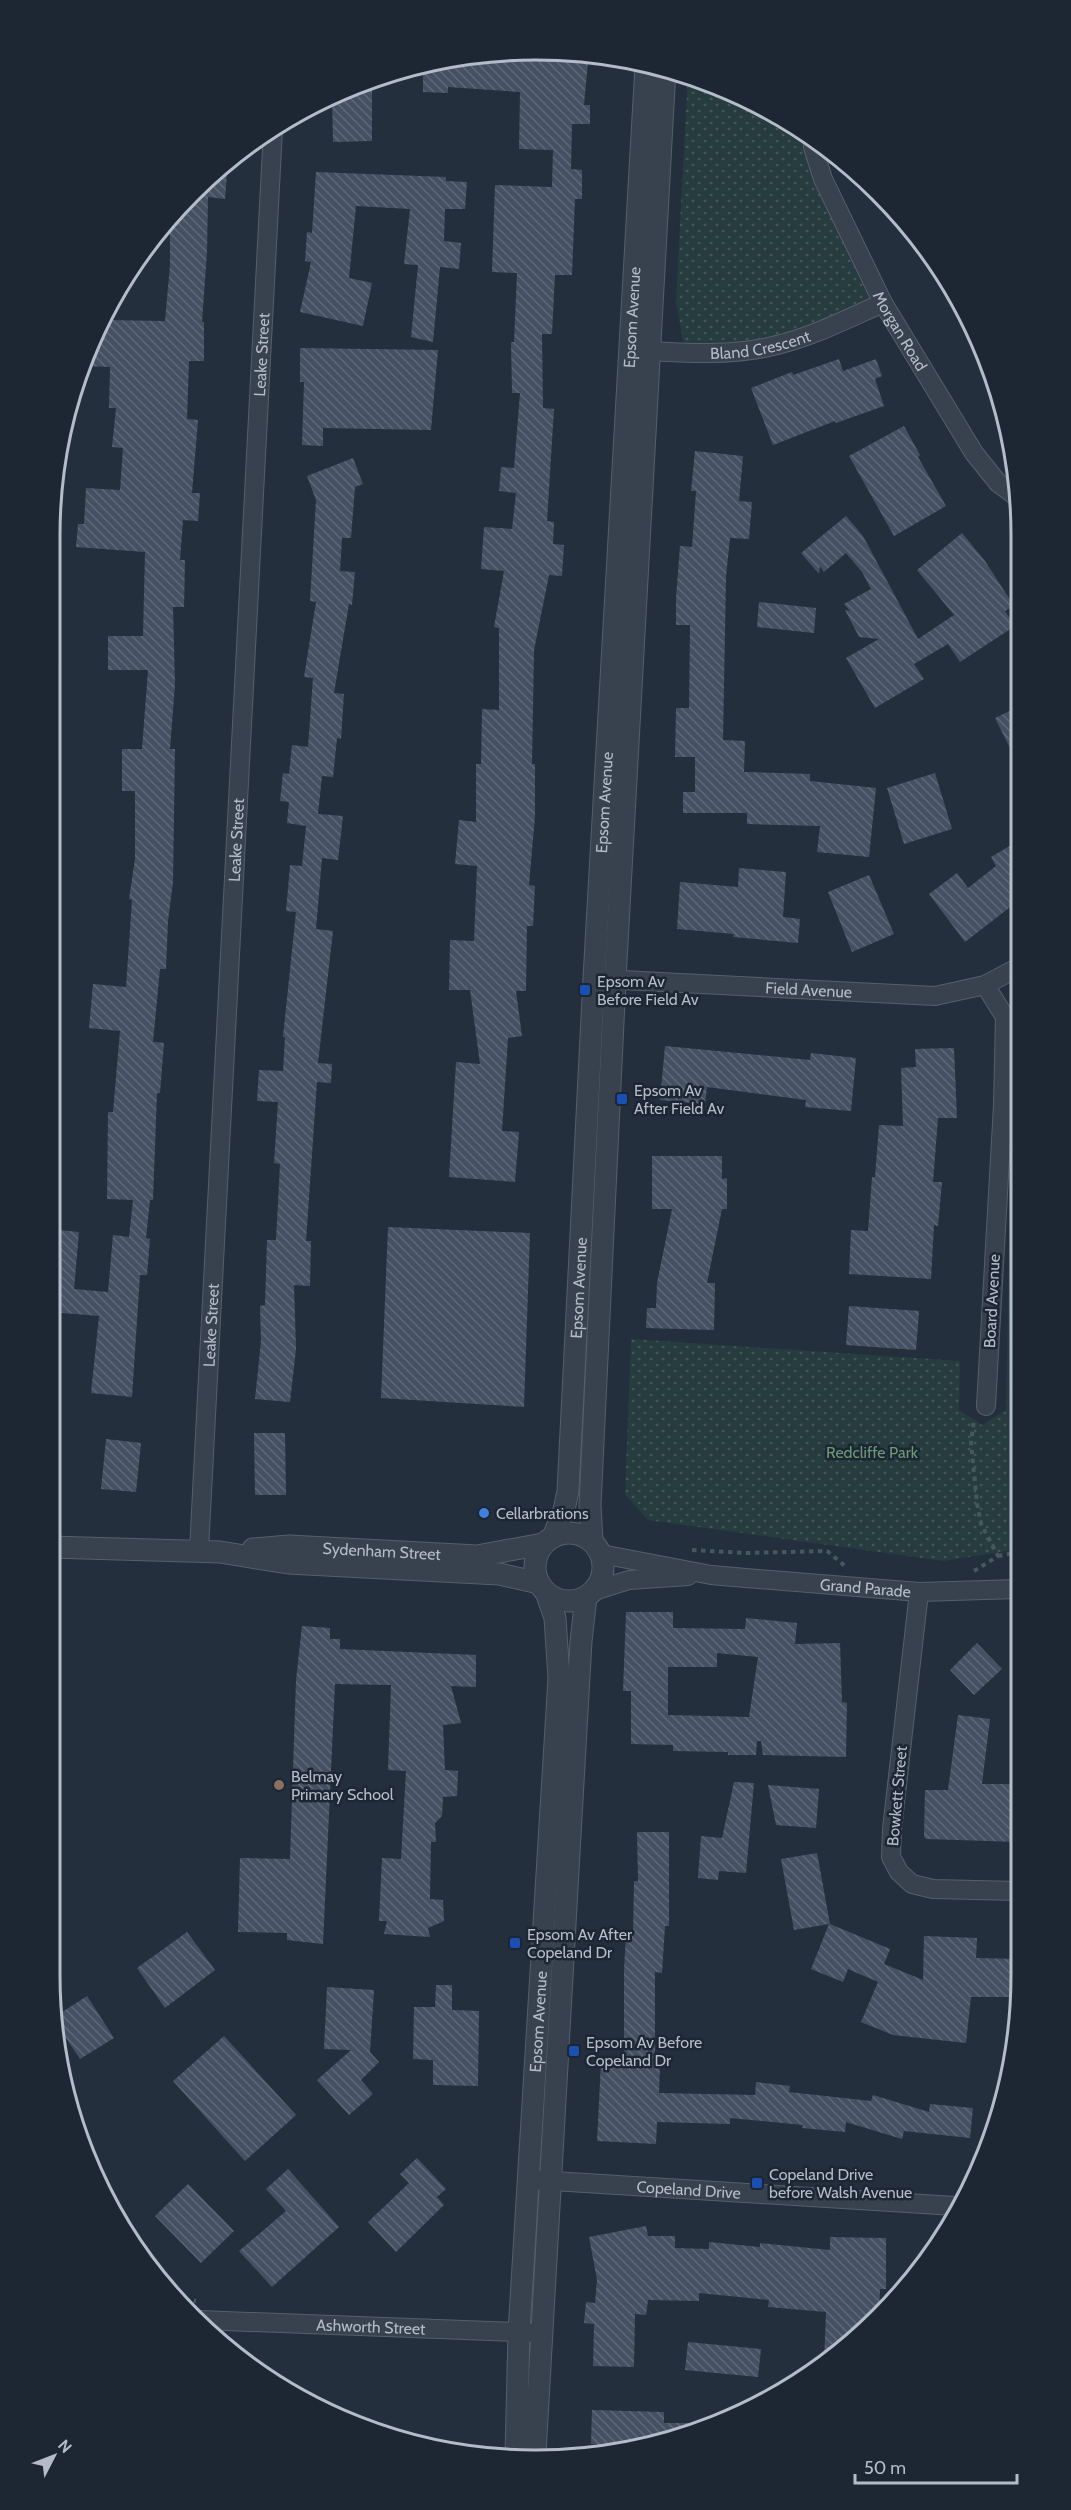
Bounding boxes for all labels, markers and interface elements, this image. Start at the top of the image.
street label: Epsom Avenue [619,266,644,369]
street label: Morgan Road [869,288,931,374]
street label: Leake Street [250,312,273,397]
street label: Bland Crescent [710,326,813,363]
street label: Epsom Avenue [592,751,616,854]
street label: Leake Street [224,797,248,882]
place label: Epsom Av Before Field Av [597,972,699,1009]
street label: Field Avenue [765,978,853,1001]
marker: Epsom Av Before Field Av [578,983,592,997]
place label: Epsom Av After Field Av [634,1081,724,1118]
marker: Epsom Av After Field Av [615,1092,629,1106]
street label: Epsom Avenue [566,1237,590,1339]
street label: Board Avenue [980,1254,1004,1348]
street label: Leake Street [199,1282,222,1368]
park label: Redcliffe Park [826,1443,919,1462]
place label: Cellarbrations [496,1504,589,1523]
marker: Cellarbrations [477,1506,491,1520]
street label: Sydenham Street [322,1538,442,1564]
street label: Grand Parade [819,1575,912,1601]
street label: Bowkett Street [883,1745,911,1847]
place label: Belmay Primary School [291,1767,394,1804]
marker: Belmay Primary School [272,1778,286,1792]
place label: Epsom Av After Copeland Dr [527,1925,633,1962]
marker: Epsom Av After Copeland Dr [508,1936,522,1950]
street label: Epsom Avenue [525,1970,551,2073]
place label: Epsom Av Before Copeland Dr [586,2033,702,2070]
marker: Epsom Av Before Copeland Dr [567,2044,581,2058]
place label: Copeland Drive before Walsh Avenue [769,2165,912,2202]
marker: Copeland Drive before Walsh Avenue [750,2176,764,2190]
street label: Copeland Drive [636,2177,741,2202]
street label: Ashworth Street [316,2315,426,2338]
north arrow [24,2426,84,2486]
text: N [54,2436,76,2457]
scale bar [855,2447,1017,2485]
text: 50 m [864,2457,906,2479]

